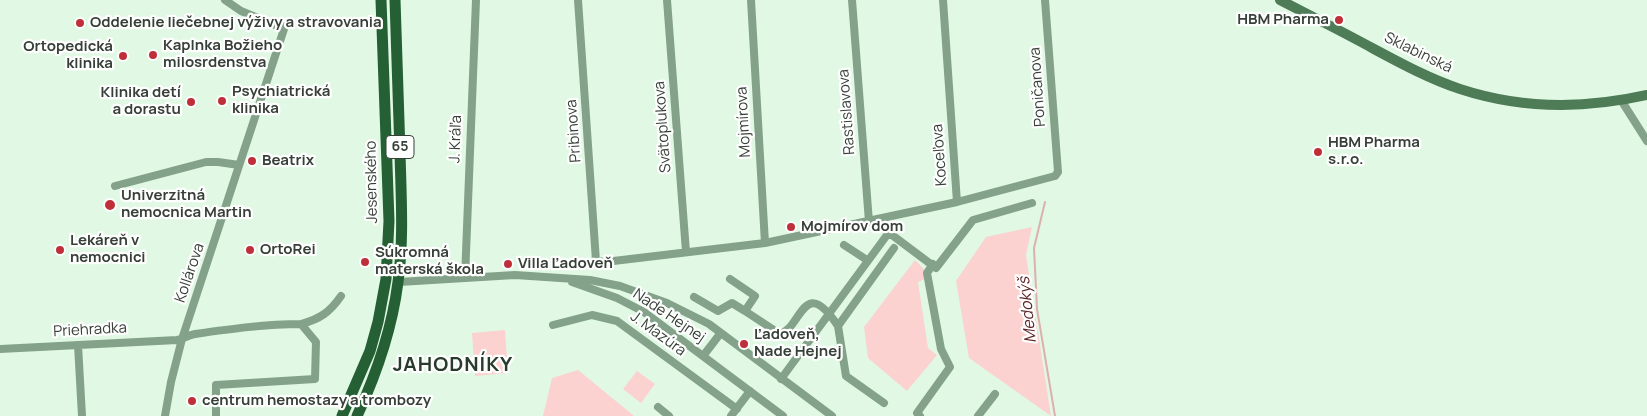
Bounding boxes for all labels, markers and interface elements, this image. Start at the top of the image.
place label: HBM Pharma [1237,11,1329,29]
place label: Oddelenie liečebnej výživy a stravovania [90,14,382,32]
marker: HBM Pharma [1333,14,1345,26]
marker: Oddelenie liečebnej výživy a stravovania [74,17,86,29]
street label: Sklabinská [1381,29,1455,77]
place label: Kaplnka Božieho milosrdenstva [163,37,282,72]
place label: Ortopedická klinika [23,38,113,73]
street label: Poničanova [1026,47,1050,127]
marker: Kaplnka Božieho milosrdenstva [147,49,159,61]
marker: Ortopedická klinika [117,50,129,62]
street label: Rastislavova [835,68,859,156]
street label: Svätoplukova [651,80,675,174]
place label: Psychiatrická klinika [232,83,330,118]
place label: Klinika detí a dorastu [101,84,181,119]
street label: Mojmírova [733,86,755,158]
marker: Psychiatrická klinika [216,95,228,107]
marker: Klinika detí a dorastu [185,96,197,108]
street label: Pribinova [563,99,585,163]
street label: J. Kráľa [446,115,466,163]
street label: Koceľova [929,123,951,187]
place label: HBM Pharma s.r.o. [1328,134,1420,169]
road number: 65 [386,136,414,158]
street label: Jesenského [362,141,382,223]
marker: HBM Pharma s.r.o. [1312,146,1324,158]
place label: Beatrix [262,152,314,170]
marker: Beatrix [246,155,258,167]
place label: Univerzitná nemocnica Martin [121,187,252,222]
marker: Univerzitná nemocnica Martin [103,198,117,212]
place label: Mojmírov dom [801,218,903,236]
marker: Mojmírov dom [785,221,797,233]
place label: Lekáreň v nemocnici [70,232,146,267]
street label: Kollárova [171,241,209,305]
place label: OrtoRei [260,241,316,259]
marker: Lekáreň v nemocnici [54,244,66,256]
marker: OrtoRei [244,244,256,256]
place label: Súkromná materská škola [375,244,484,279]
place label: Villa Ľadoveň [518,255,613,273]
marker: Súkromná materská škola [359,256,371,268]
marker: Villa Ľadoveň [502,258,514,270]
water label: Medokýš [1015,276,1041,344]
street label: Nade Hejnej [629,285,709,347]
street label: J. Mazúra [627,308,689,360]
street label: Priehradka [53,319,127,341]
place label: Ľadoveň, Nade Hejnej [754,326,841,361]
marker: Ľadoveň, Nade Hejnej [738,338,750,350]
district label: JAHODNÍKY [392,353,514,377]
place label: centrum hemostazy a trombozy [202,392,431,410]
marker: centrum hemostazy a trombozy [186,395,198,407]

